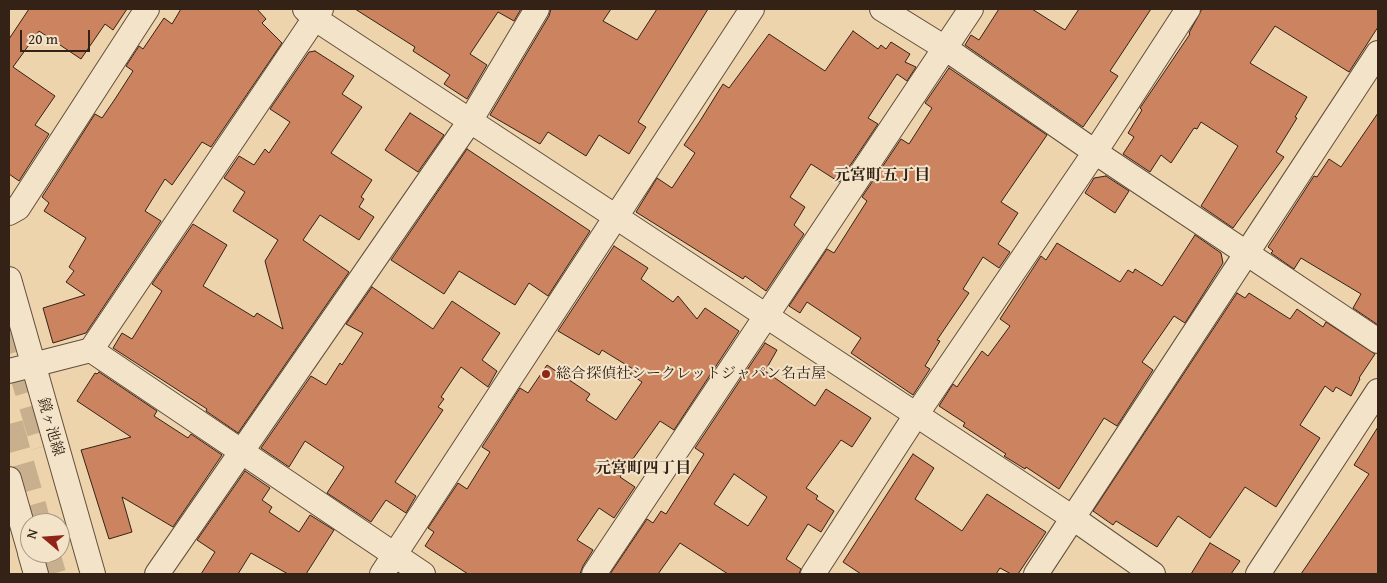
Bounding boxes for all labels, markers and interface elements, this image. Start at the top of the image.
scale bar [22,20,92,52]
text: 20 m [28,28,58,49]
district label: 元宮町五丁目 [834,166,930,186]
place label: 総合探偵社シークレットジャパン名古屋 [556,365,826,383]
marker: 総合探偵社シークレットジャパン名古屋 [540,368,552,380]
street label: 鏡ヶ池線 [33,396,67,458]
district label: 元宮町四丁目 [595,459,691,479]
north arrow [20,513,70,563]
text: N [21,526,43,541]

